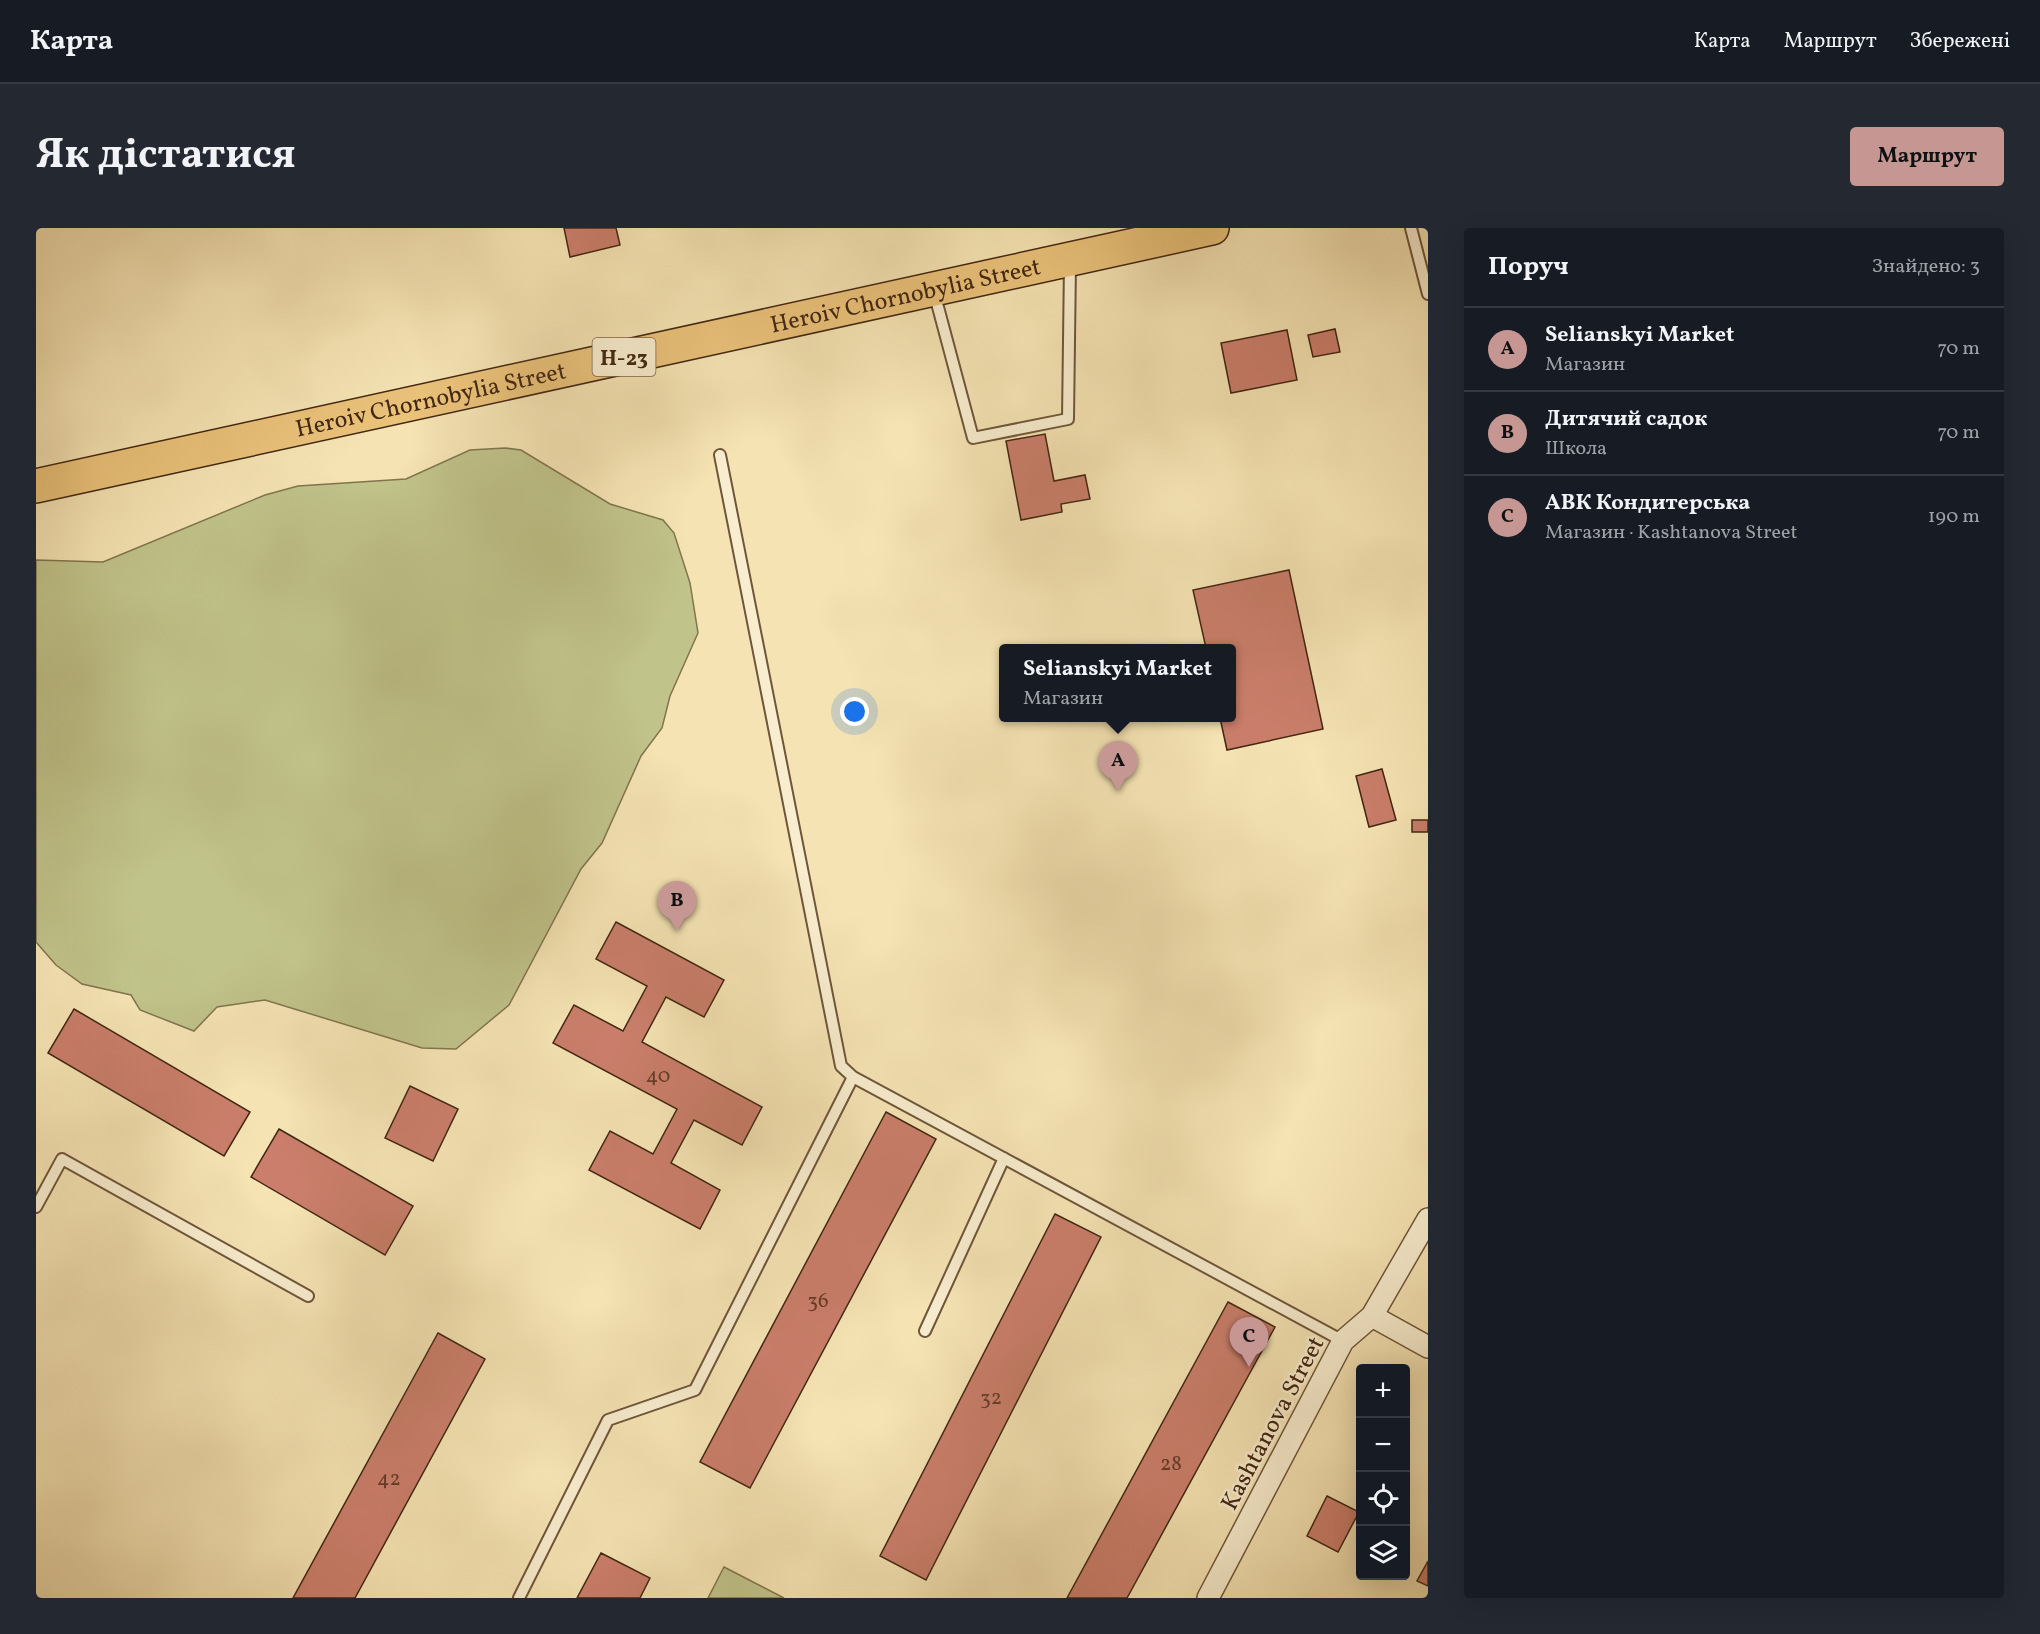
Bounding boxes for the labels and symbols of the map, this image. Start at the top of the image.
street label: Heroiv Chornobylia Street [767,251,1044,343]
road number: Н-23 [592,338,656,376]
street label: Heroiv Chornobylia Street [293,355,570,448]
your location [840,697,869,726]
pin: A [1098,742,1138,791]
pin: B [658,882,696,931]
house number: 40 [646,1062,670,1091]
house number: 36 [807,1287,829,1316]
pin: C [1230,1318,1268,1367]
street label: Kashtanova Street [1214,1331,1334,1517]
house number: 32 [980,1384,1002,1413]
house number: 28 [1160,1450,1182,1479]
house number: 42 [377,1465,401,1494]

